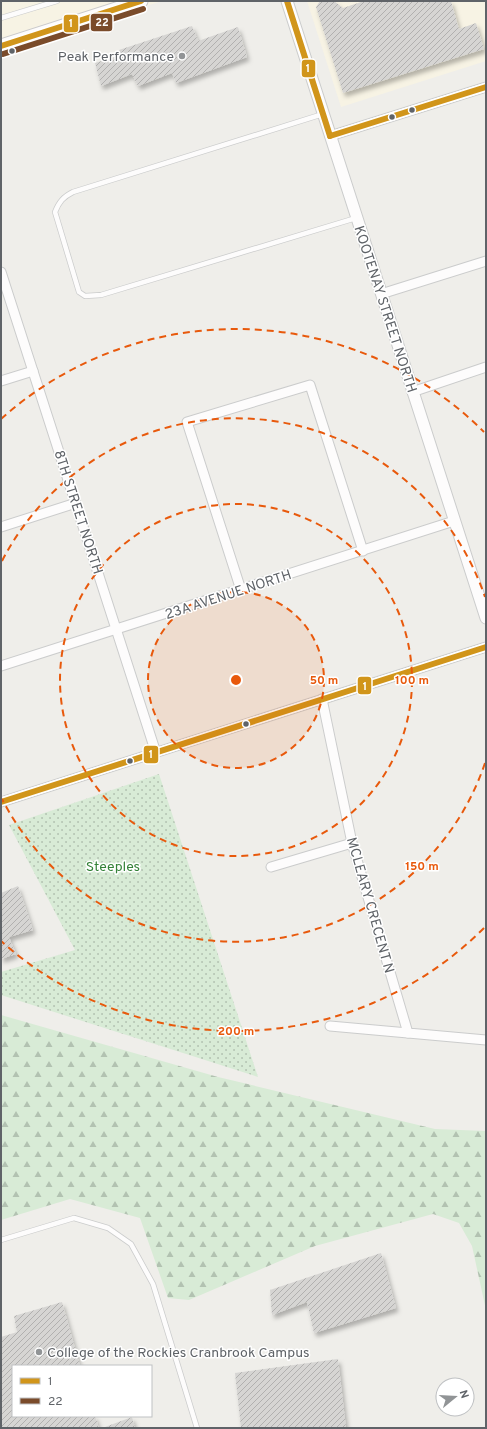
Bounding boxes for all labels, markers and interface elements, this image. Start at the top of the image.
line badge: 22 [90,13,113,32]
line badge: 1 [63,14,79,33]
text: 22 [95,16,109,30]
text: 1 [69,17,73,31]
unlabelled marker [7,46,17,56]
place label: Peak Performance [58,49,174,66]
marker: Peak Performance [177,51,187,61]
line badge: 1 [301,59,316,78]
text: 1 [306,62,310,76]
unlabelled marker [407,105,417,115]
unlabelled marker [387,112,397,122]
street label: KOOTENAY STREET NORTH [350,224,420,395]
street label: 8TH STREET NORTH [49,448,106,577]
street label: 23A AVENUE NORTH [163,567,294,624]
centre of rings [229,673,243,687]
text: 50 m [310,673,338,689]
text: 100 m [395,673,429,689]
line badge: 1 [357,676,372,695]
text: 1 [363,680,367,694]
unlabelled marker [241,719,251,729]
line badge: 1 [143,745,159,764]
text: 1 [149,748,153,762]
unlabelled marker [125,756,135,766]
street label: MCLEARY CRECENT N [342,835,397,975]
park label: Steeples [86,859,140,876]
text: 150 m [405,859,439,875]
text: 200 m [218,1024,254,1040]
place label: College of the Rockies Cranbrook Campus [47,1345,310,1362]
marker: College of the Rockies Cranbrook Campus [34,1347,44,1357]
legend [12,1365,152,1417]
text: 1 [48,1374,52,1390]
north arrow [435,1377,475,1417]
text: N [456,1388,471,1400]
text: 22 [48,1394,63,1410]

